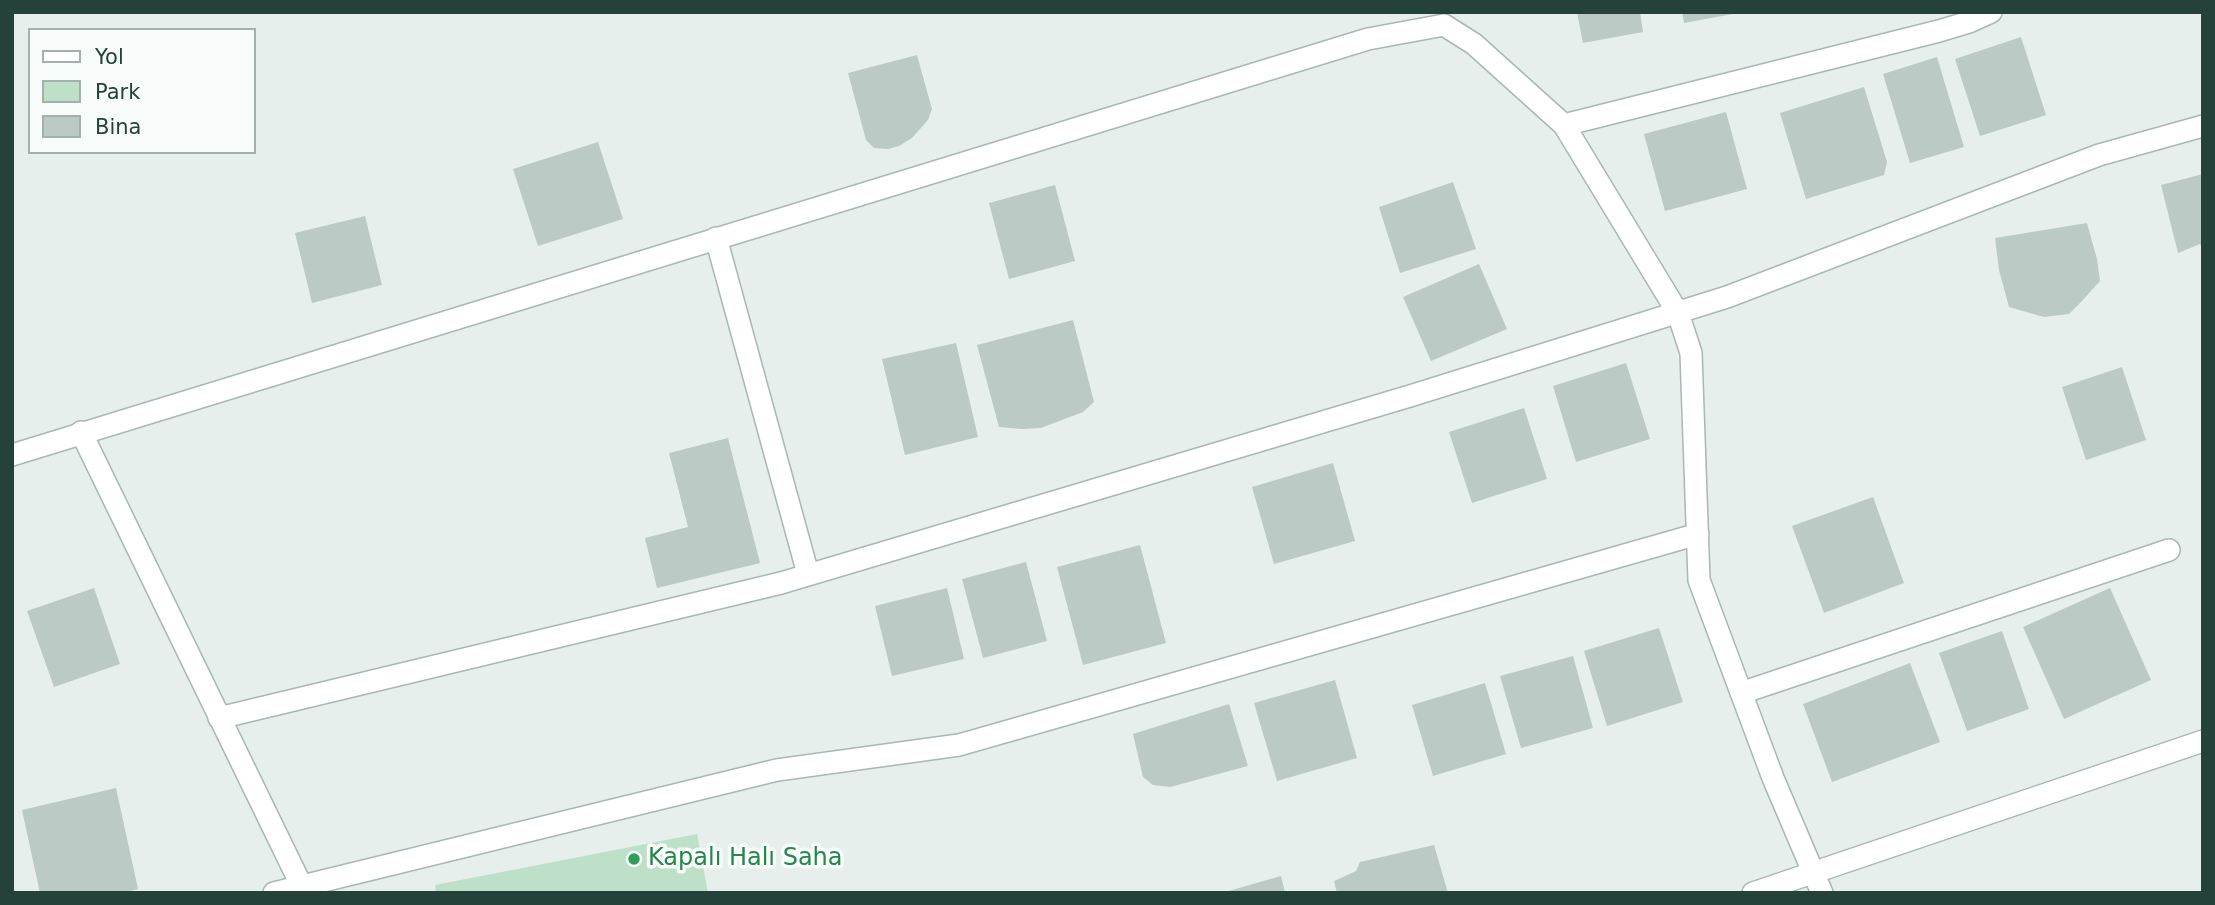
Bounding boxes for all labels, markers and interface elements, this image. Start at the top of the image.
legend [28,28,256,154]
text: Yol [95,45,124,69]
text: Park [95,80,140,104]
text: Bina [95,115,141,139]
place label: Kapalı Halı Saha [648,845,843,873]
marker: Kapalı Halı Saha [626,851,642,867]

